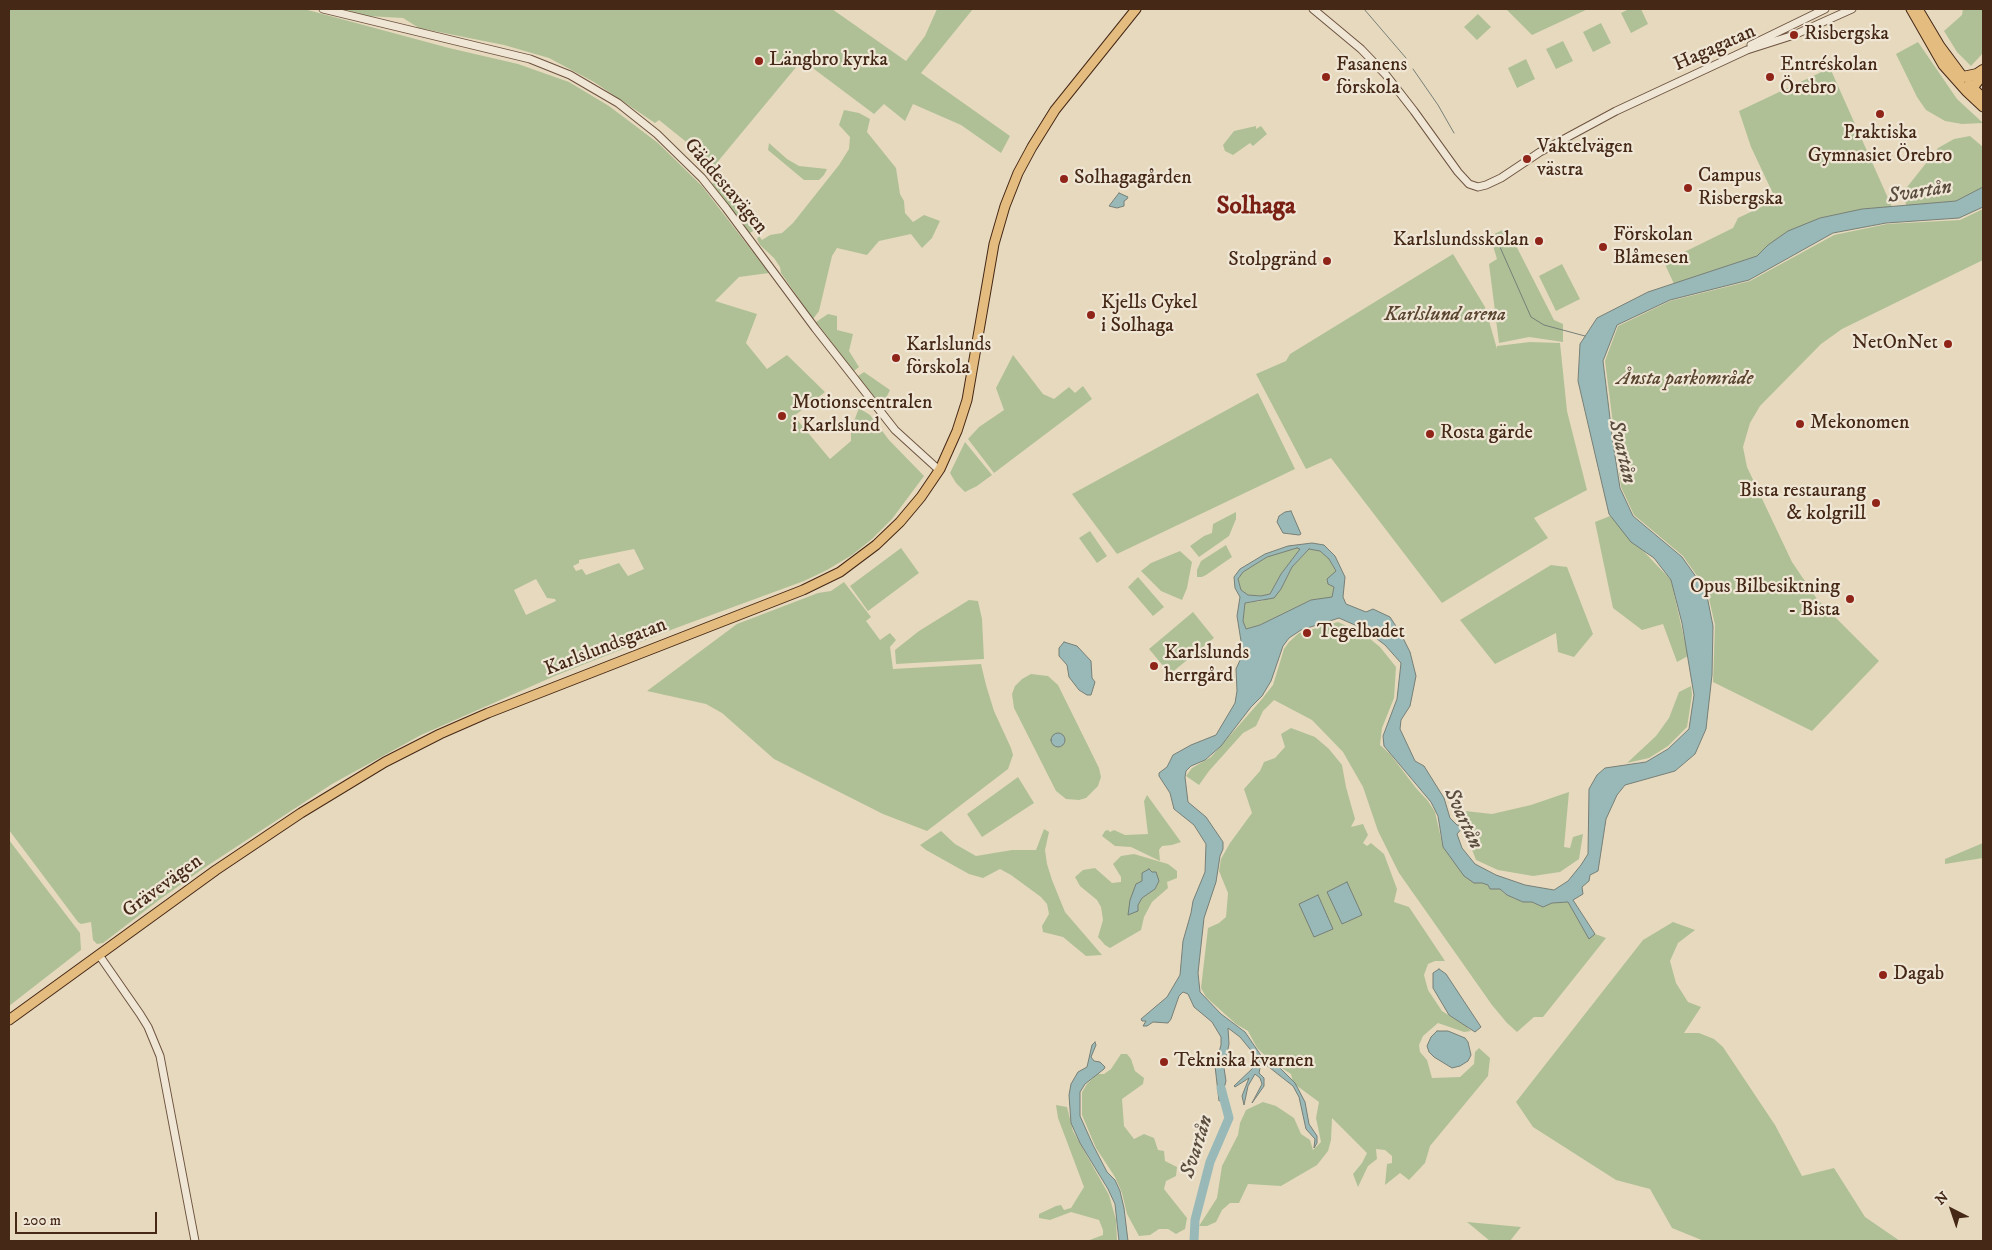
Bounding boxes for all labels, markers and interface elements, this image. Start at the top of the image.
street label: Hagagatan [1670,20,1760,78]
place label: Risbergska [1804,23,1889,47]
marker: Risbergska [1788,29,1800,41]
place label: Längbro kyrka [769,49,888,73]
place label: Fasanens förskola [1336,54,1407,101]
place label: Entréskolan Örebro [1780,54,1878,101]
marker: Längbro kyrka [753,55,765,67]
marker: Fasanens förskola [1320,71,1332,83]
marker: Entréskolan Örebro [1764,71,1776,83]
marker: Praktiska Gymnasiet Örebro [1874,108,1886,120]
place label: Praktiska Gymnasiet Örebro [1808,122,1952,169]
street label: Gäddestavägen [678,134,772,240]
place label: Vaktelvägen västra [1537,136,1633,183]
marker: Vaktelvägen västra [1521,153,1533,165]
place label: Campus Risbergska [1698,165,1783,212]
place label: Solhagagården [1074,167,1192,191]
marker: Solhagagården [1058,173,1070,185]
water label: Svartån [1886,176,1954,210]
marker: Campus Risbergska [1682,182,1694,194]
district label: Solhaga [1216,193,1296,223]
place label: Förskolan Blåmesen [1613,224,1693,271]
place label: Karlslundsskolan [1393,229,1529,253]
marker: Karlslundsskolan [1533,235,1545,247]
marker: Förskolan Blåmesen [1597,241,1609,253]
place label: Stolpgränd [1228,249,1317,273]
marker: Stolpgränd [1321,255,1333,267]
place label: Kjells Cykel i Solhaga [1101,292,1197,339]
park label: Karlslund arena [1384,304,1506,328]
marker: Kjells Cykel i Solhaga [1085,309,1097,321]
place label: NetOnNet [1852,332,1938,356]
place label: Karlslunds förskola [906,334,991,381]
marker: NetOnNet [1942,338,1954,350]
marker: Karlslunds förskola [890,352,902,364]
park label: Ånsta parkområde [1617,368,1753,392]
place label: Motionscentralen i Karlslund [792,392,932,439]
marker: Motionscentralen i Karlslund [776,410,788,422]
place label: Mekonomen [1810,412,1910,436]
water label: Svartån [1601,418,1641,486]
marker: Mekonomen [1794,418,1806,430]
place label: Rosta gärde [1440,422,1533,446]
marker: Rosta gärde [1424,428,1436,440]
place label: Bista restaurang & kolgrill [1739,480,1866,527]
marker: Bista restaurang & kolgrill [1870,497,1882,509]
place label: Opus Bilbesiktning - Bista [1690,576,1840,623]
marker: Opus Bilbesiktning - Bista [1844,593,1856,605]
street label: Karlslundsgatan [542,614,670,682]
place label: Tegelbadet [1317,621,1405,645]
marker: Tegelbadet [1301,627,1313,639]
place label: Karlslunds herrgård [1164,642,1249,689]
marker: Karlslunds herrgård [1148,660,1160,672]
water label: Svartån [1437,784,1487,854]
street label: Grävevägen [118,850,208,924]
place label: Dagab [1893,963,1944,987]
marker: Dagab [1877,969,1889,981]
place label: Tekniska kvarnen [1174,1050,1314,1074]
marker: Tekniska kvarnen [1158,1056,1170,1068]
water label: Svartån [1176,1112,1220,1182]
north arrow [1927,1185,1977,1235]
text: N [1932,1188,1952,1209]
scale bar [18,1202,160,1234]
text: 200 m [23,1211,61,1230]

